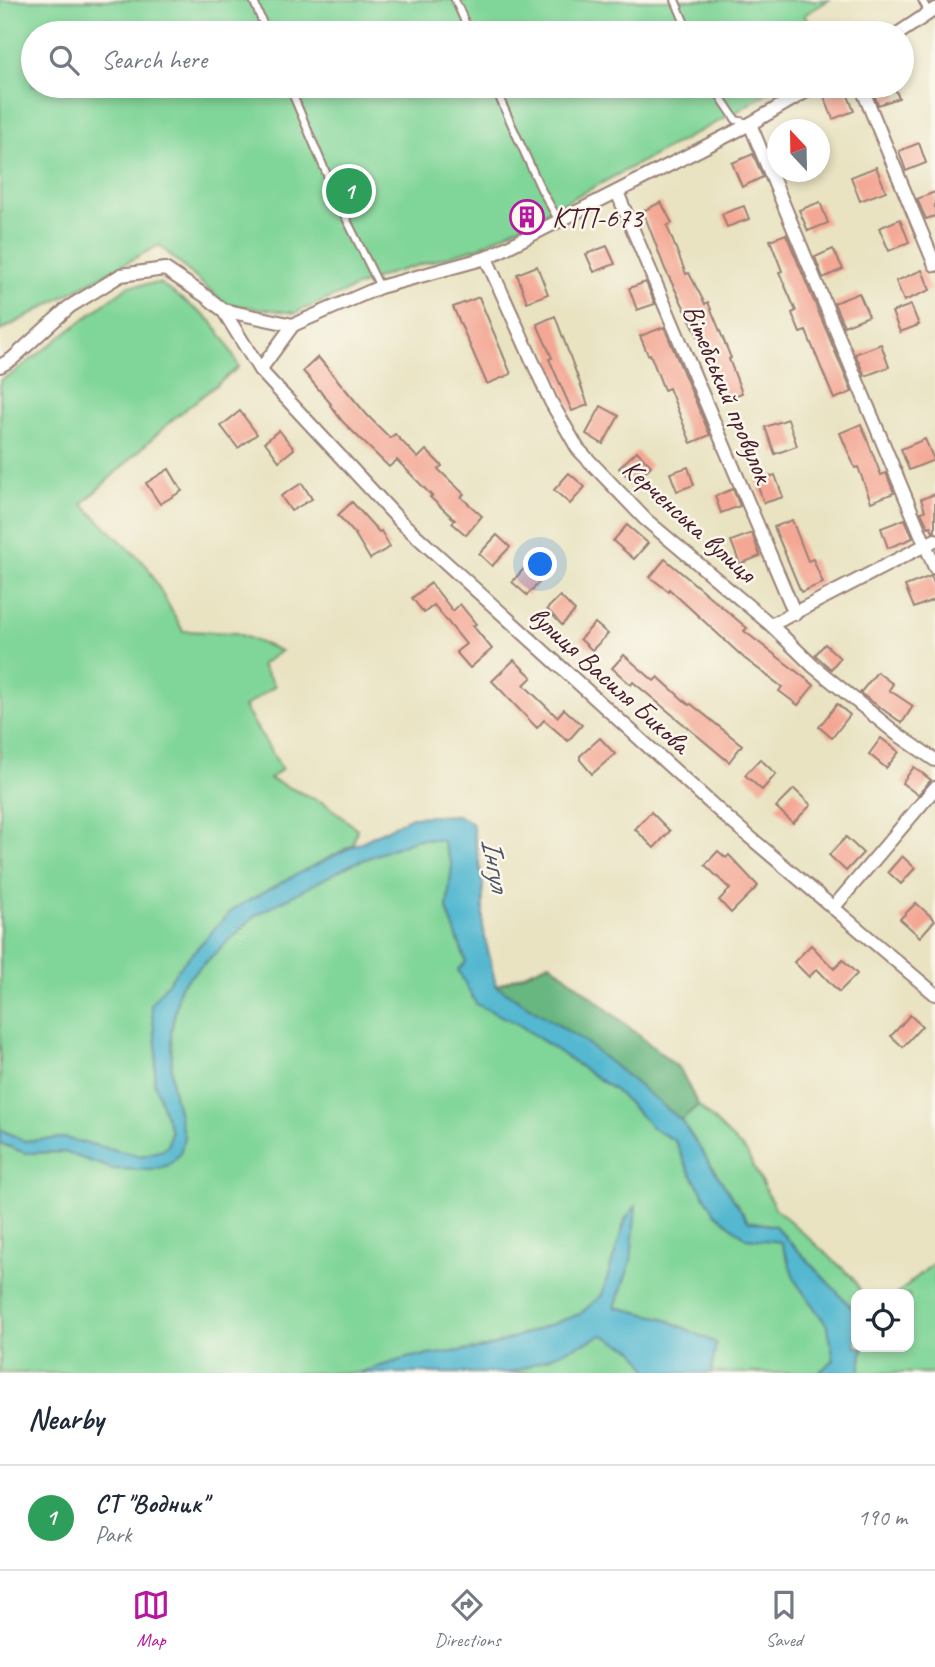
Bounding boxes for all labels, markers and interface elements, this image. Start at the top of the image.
search box [21,21,914,98]
icon: search [45,41,83,79]
text: Search here [101,43,207,76]
north arrow [767,119,830,182]
pin: 1 [326,165,372,217]
building icon: КТП-673 [508,198,546,236]
place label: КТП-673 [552,200,645,235]
street label: Вітебський провулок [675,299,783,490]
street label: Керченська вулиця [615,451,766,591]
your location [523,547,557,581]
street label: вулиця Василя Бикова [522,598,699,763]
water label: Інгул [473,835,520,897]
map controls [851,1289,914,1352]
button: locate [851,1289,914,1352]
text: Nearby [28,1400,104,1438]
text: СТ "Водник" [95,1487,207,1520]
text: 1 [46,1503,56,1532]
text: 190 m [858,1503,907,1532]
text: Park [95,1520,131,1549]
tab: Map [132,1586,170,1652]
tab: Directions [434,1586,501,1652]
tab: Saved [765,1586,803,1652]

